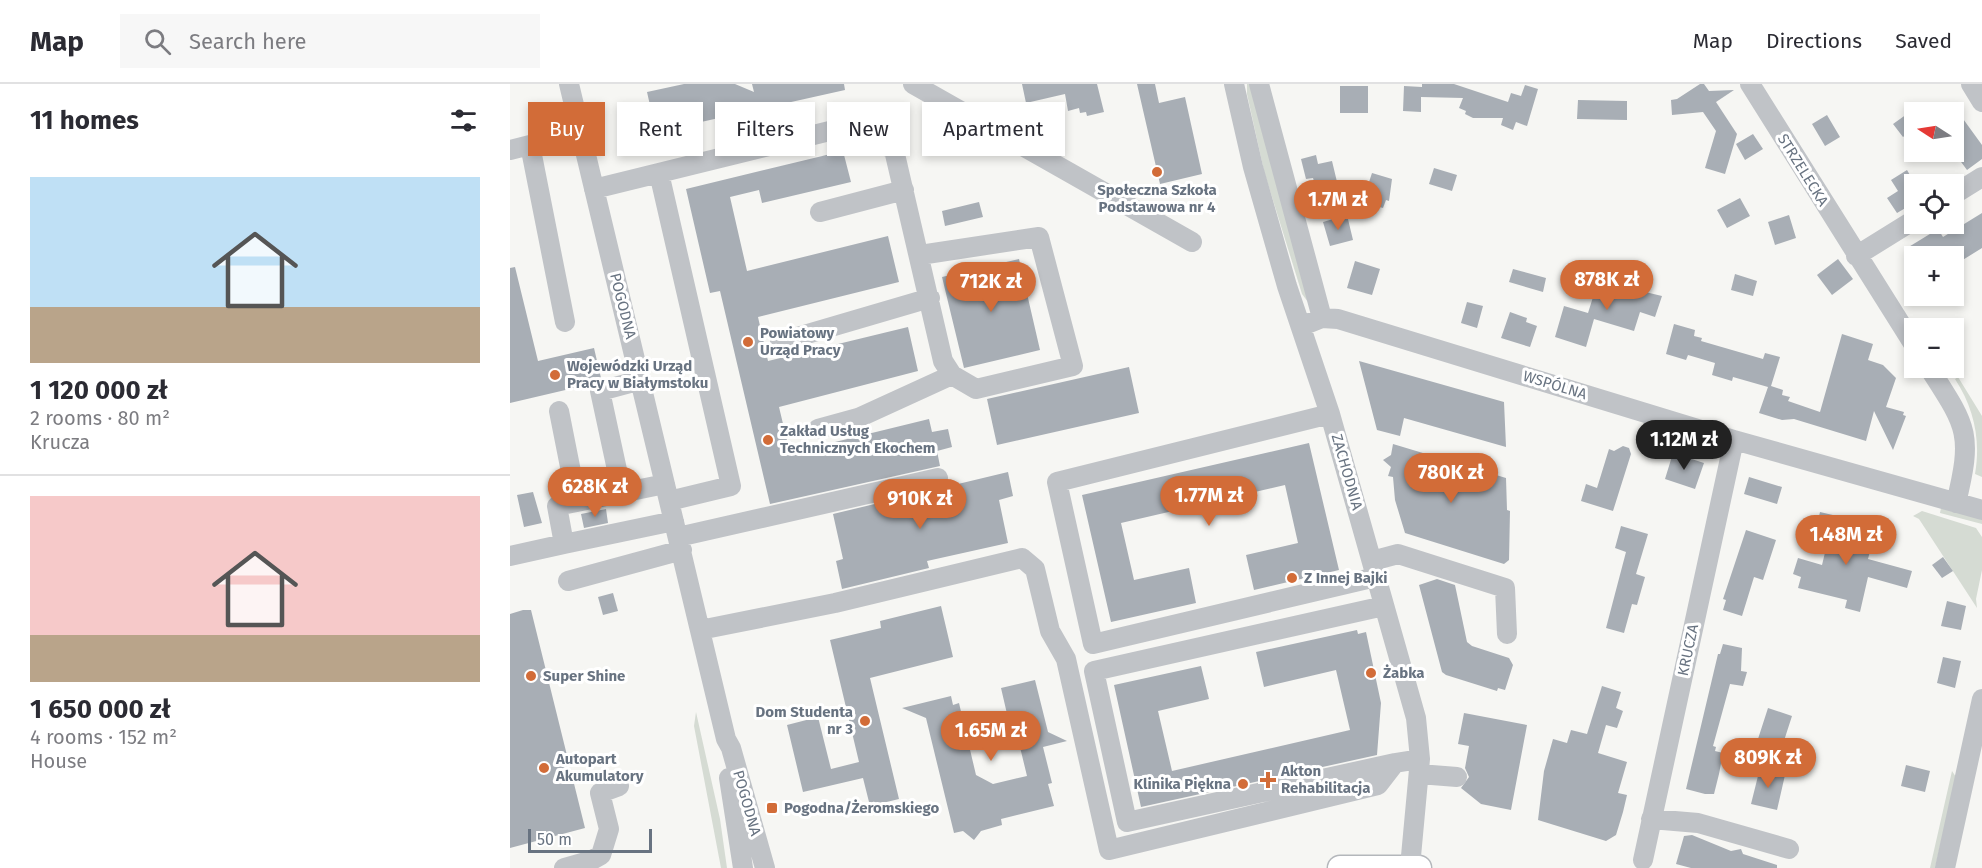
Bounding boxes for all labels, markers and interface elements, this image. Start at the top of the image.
search box [120,14,540,68]
text: Map [30,25,84,58]
icon: search [141,25,174,58]
text: Search here [189,28,307,55]
text: Map [1693,28,1733,54]
text: Directions [1766,28,1862,54]
text: Saved [1895,28,1952,54]
chip: Buy [528,102,605,156]
chip: Rent [617,102,703,156]
chip: Filters [715,102,815,156]
chip: New [827,102,910,156]
chip: Apartment [922,102,1065,156]
north arrow [1904,102,1964,162]
map controls [1904,102,1964,378]
icon: filters [447,104,480,137]
text: 11 homes [30,105,139,136]
street label: STRZELECKA [1774,131,1832,210]
marker: Społeczna Szkoła Podstawowa nr 4 [1150,165,1164,179]
button: locate [1904,174,1964,234]
pin: 1.7M zł [1283,180,1393,231]
place label: Społeczna Szkoła Podstawowa nr 4 [1097,181,1217,216]
text: 1.7M zł [1308,187,1368,211]
icon: home [201,216,309,324]
button: + [1904,246,1964,306]
pin: 878K zł [1552,260,1662,311]
pin: 712K zł [936,262,1046,313]
text: 878K zł [1574,267,1640,291]
text: 712K zł [960,269,1022,293]
street label: POGODNA [606,271,640,341]
button: − [1904,318,1964,378]
place label: Powiatowy Urząd Pracy [760,324,841,359]
marker: Powiatowy Urząd Pracy [741,335,755,349]
place label: Wojewódzki Urząd Pracy w Białymstoku [567,357,708,392]
street label: WSPÓLNA [1521,367,1589,403]
marker: Wojewódzki Urząd Pracy w Białymstoku [548,368,562,382]
text: 1 120 000 zł [30,375,168,406]
text: 2 rooms · 80 m² [30,406,170,430]
pin: 1.12M zł [1622,420,1746,471]
place label: Zakład Usług Technicznych Ekochem [780,422,936,457]
text: 1.12M zł [1650,427,1718,451]
text: Krucza [30,430,90,454]
street label: ZACHODNIA [1328,432,1367,512]
marker: Zakład Usług Technicznych Ekochem [761,433,775,447]
pin: 780K zł [1396,453,1506,504]
text: 780K zł [1418,460,1484,484]
pin: 628K zł [540,467,650,518]
text: 628K zł [562,474,628,498]
pin: 1.77M zł [1147,476,1271,527]
pin: 910K zł [865,479,975,530]
text: 1.77M zł [1174,483,1244,507]
text: 910K zł [887,486,953,510]
pin: 1.48M zł [1784,515,1908,566]
text: 1.48M zł [1809,522,1883,546]
icon: home [201,535,309,643]
place label: Z Innej Bajki [1304,569,1388,587]
marker: Z Innej Bajki [1285,571,1299,585]
street label: KRUCZA [1674,622,1702,678]
place label: Żabka [1383,664,1424,682]
marker: Żabka [1364,666,1378,680]
place label: Super Shine [543,667,625,685]
marker: Super Shine [524,669,538,683]
text: 1 650 000 zł [30,694,171,725]
place label: Dom Studenta nr 3 [756,703,853,738]
pin: 1.65M zł [929,711,1053,762]
marker: Dom Studenta nr 3 [858,714,872,728]
text: 1.65M zł [955,718,1027,742]
text: 4 rooms · 152 m² [30,725,177,749]
pin: 809K zł [1713,738,1823,789]
text: 809K zł [1734,745,1802,769]
text: House [30,749,87,773]
place label: Autopart Akumulatory [555,750,644,785]
marker: Autopart Akumulatory [537,761,551,775]
place label: Akton Rehabilitacja [1280,762,1371,797]
street label: POGODNA [729,768,765,838]
marker: Akton Rehabilitacja [1259,771,1277,789]
place label: Klinika Piękna [1133,775,1231,793]
marker: Klinika Piękna [1236,777,1250,791]
place label: Pogodna/Żeromskiego [784,799,939,817]
marker: Pogodna/Żeromskiego [765,801,779,815]
scale bar [528,826,652,854]
text: 50 m [537,830,572,849]

